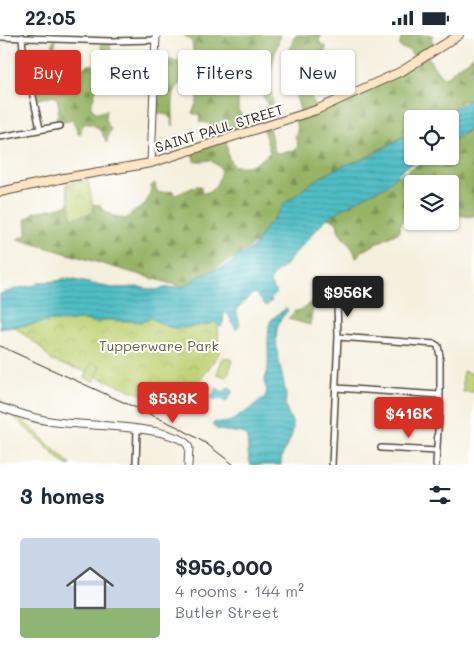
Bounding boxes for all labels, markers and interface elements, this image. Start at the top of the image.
text: 22:05 [25,5,76,30]
chip: Buy [15,50,81,95]
chip: Rent [91,50,168,95]
chip: Filters [178,50,271,95]
chip: New [281,50,355,95]
street label: SAINT PAUL STREET [153,99,286,157]
map controls [404,110,459,230]
button: locate [404,110,459,165]
button: layers [404,175,459,230]
pin: $956K [313,275,383,318]
text: $956K [323,281,373,302]
park label: Tupperware Park [99,336,219,355]
pin: $533K [138,381,208,424]
text: $533K [149,387,197,408]
pin: $416K [374,397,444,439]
text: $416K [385,402,433,423]
icon: filters [426,481,454,509]
text: 3 homes [20,482,105,509]
text: $956,000 [175,553,273,580]
icon: home [60,558,120,618]
text: 4 rooms · 144 m² [175,580,304,601]
text: Butler Street [175,601,279,622]

